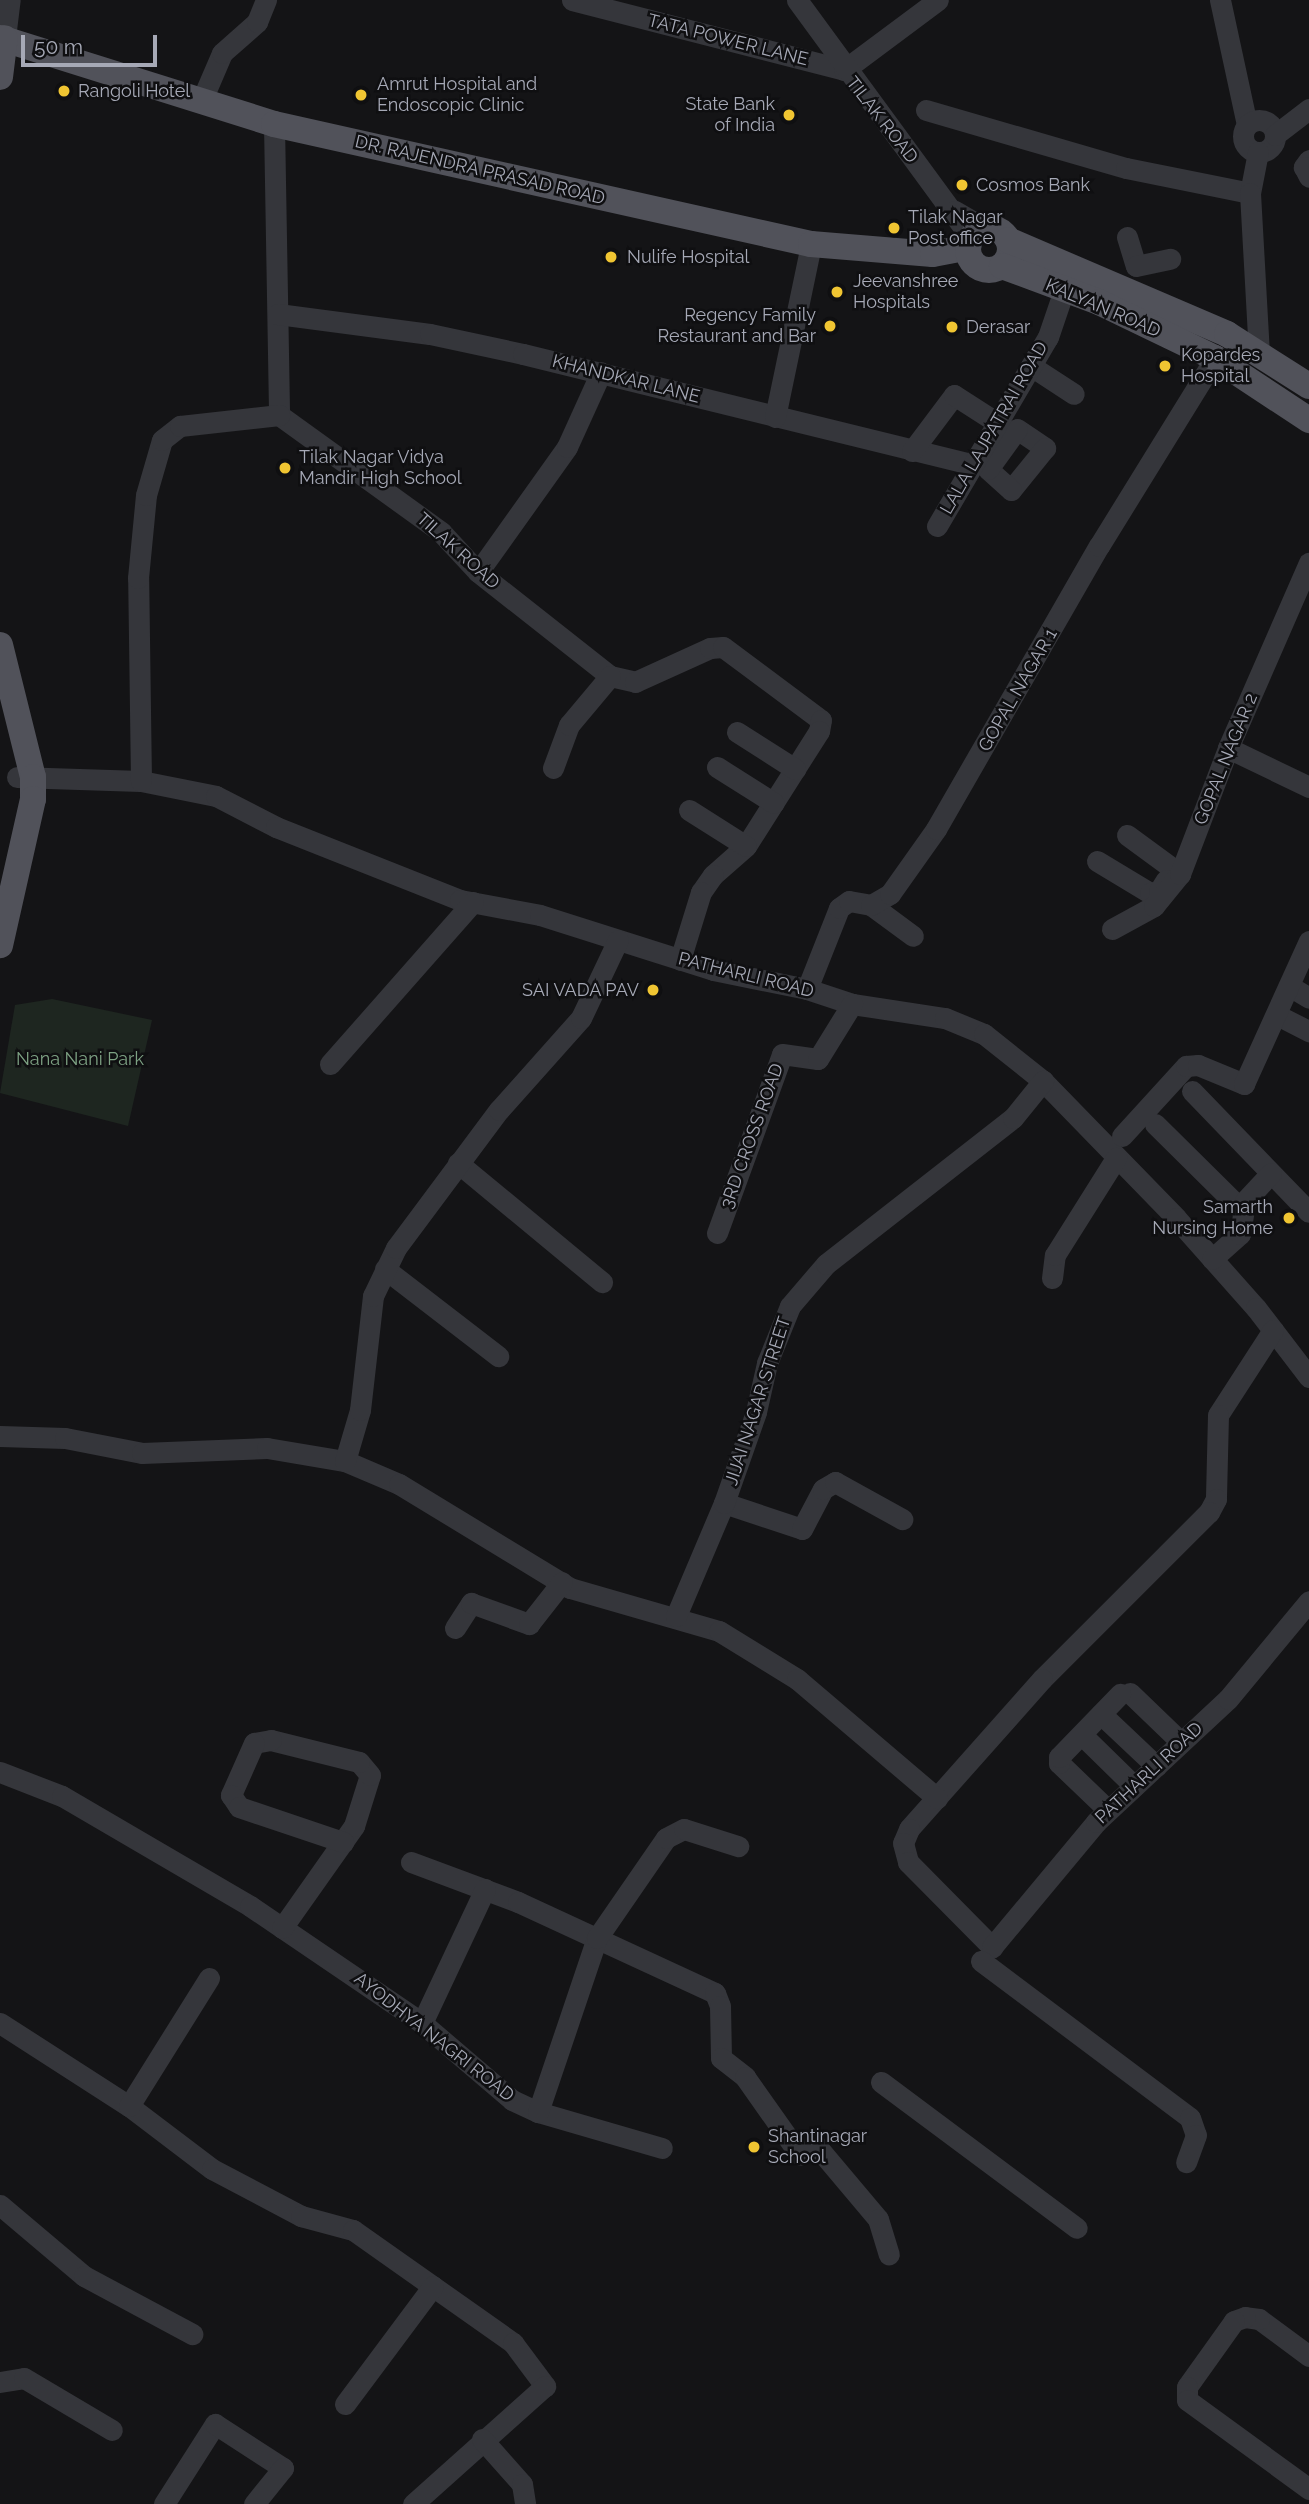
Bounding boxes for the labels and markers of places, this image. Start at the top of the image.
place label: Amrut Hospital and Endoscopic Clinic [377,74,538,116]
place label: Rangoli Hotel [78,80,190,102]
marker: Rangoli Hotel [56,83,72,99]
marker: Amrut Hospital and Endoscopic Clinic [351,85,371,105]
place label: State Bank of India [686,94,775,136]
marker: State Bank of India [781,107,797,123]
place label: Cosmos Bank [976,174,1090,196]
marker: Cosmos Bank [954,177,970,193]
place label: Tilak Nagar Post office [908,207,1003,249]
marker: Tilak Nagar Post office [886,220,902,236]
place label: Nulife Hospital [627,246,750,268]
marker: Nulife Hospital [601,247,621,267]
place label: Jeevanshree Hospitals [853,271,958,314]
marker: Jeevanshree Hospitals [827,282,847,302]
place label: Regency Family Restaurant and Bar [657,305,816,348]
place label: Derasar [966,316,1030,338]
marker: Regency Family Restaurant and Bar [822,318,838,334]
marker: Derasar [944,319,960,335]
place label: Kopardes Hospital [1181,345,1260,388]
marker: Kopardes Hospital [1155,356,1175,376]
place label: Tilak Nagar Vidya Mandir High School [299,447,462,490]
marker: Tilak Nagar Vidya Mandir High School [277,460,293,476]
place label: SAI VADA PAV [521,979,639,1001]
marker: SAI VADA PAV [645,982,661,998]
place label: Samarth Nursing Home [1152,1197,1273,1240]
marker: Samarth Nursing Home [1279,1208,1299,1228]
place label: Shantinagar School [768,2126,867,2168]
marker: Shantinagar School [746,2139,762,2155]

